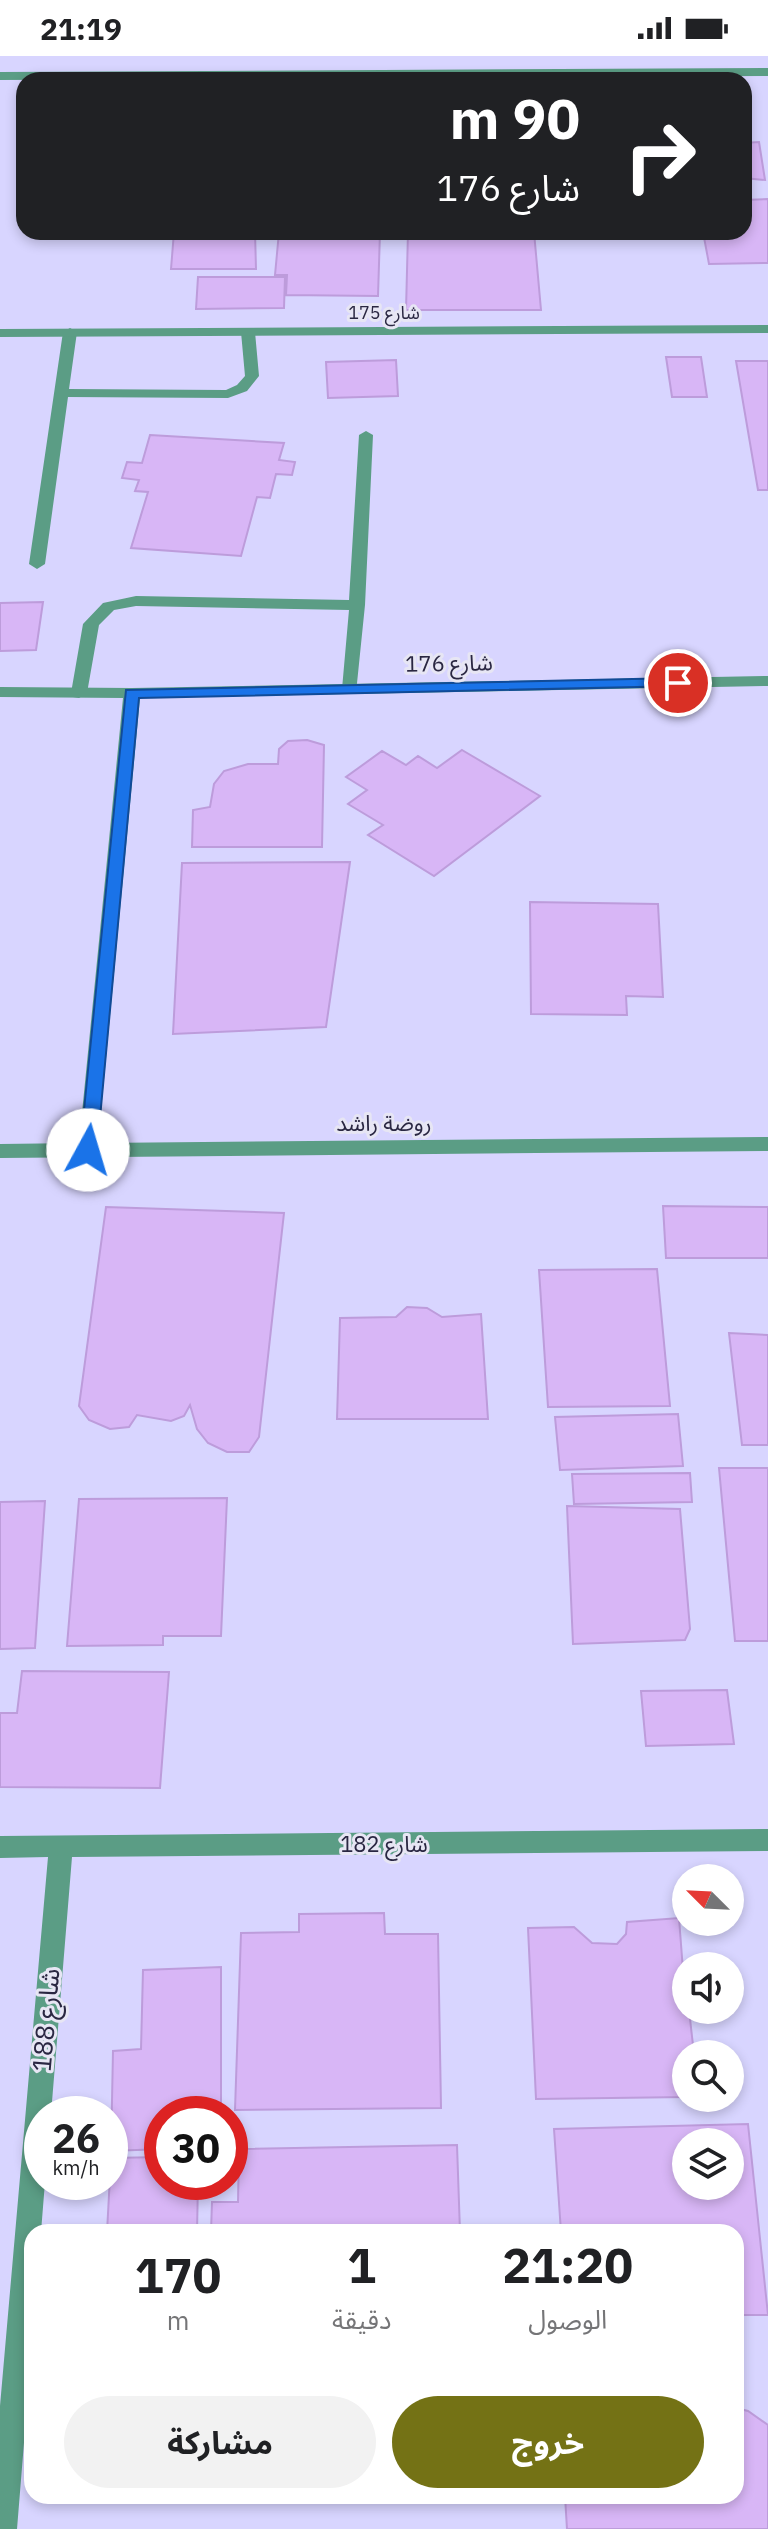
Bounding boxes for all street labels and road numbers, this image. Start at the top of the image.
street label: شارع 175 [348,301,420,327]
street label: شارع 176 [405,647,493,681]
street label: روضة راشد [336,1108,432,1137]
street label: شارع 182 [340,1829,428,1861]
street label: شارع 188 [24,1967,69,2073]

